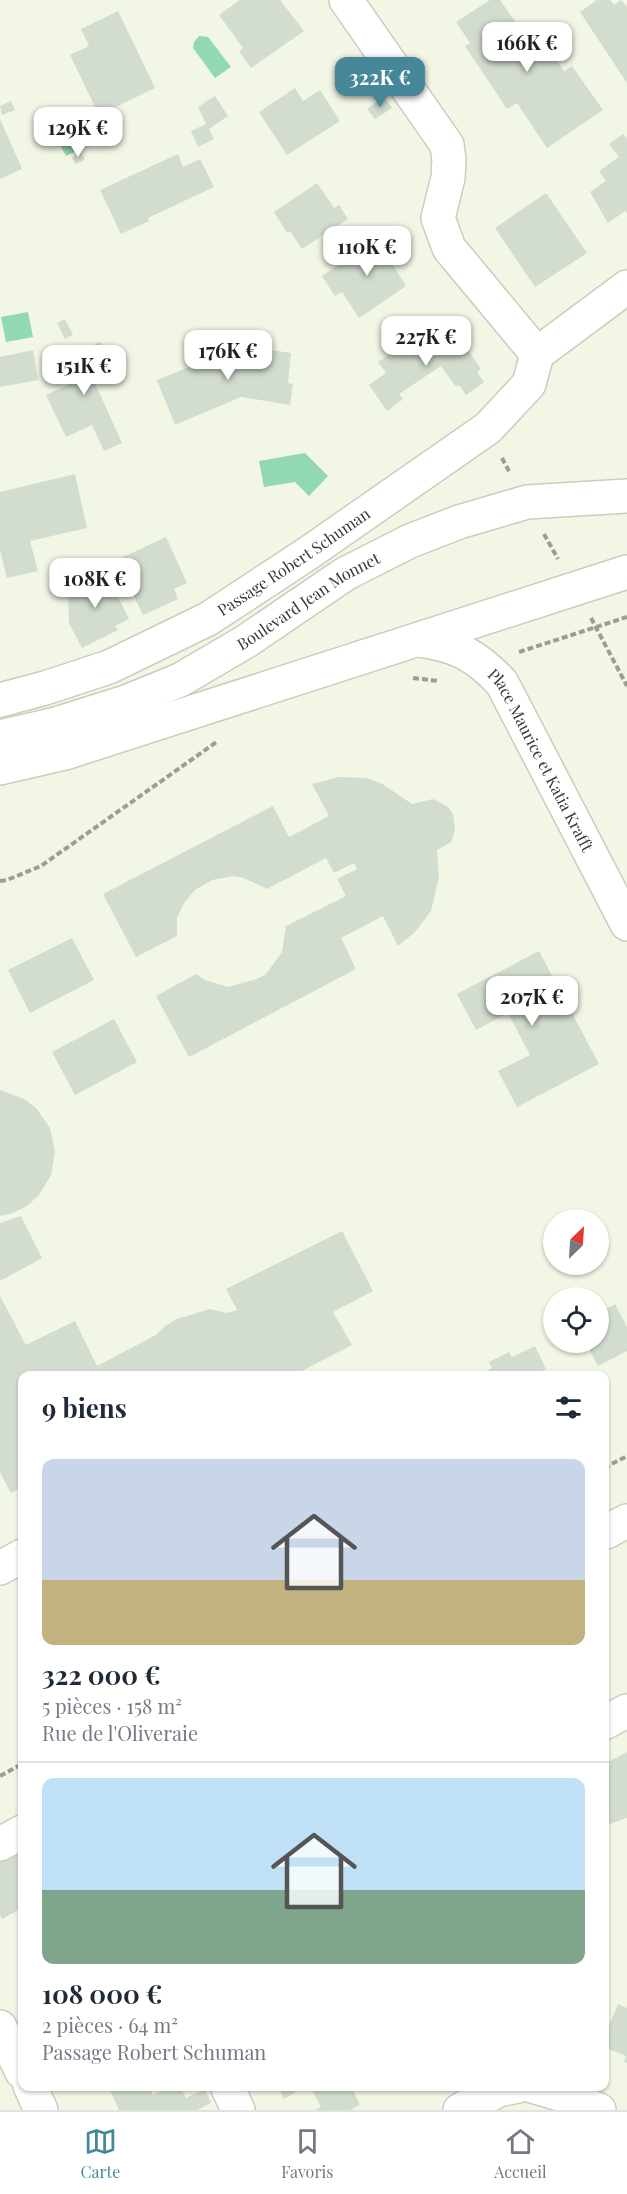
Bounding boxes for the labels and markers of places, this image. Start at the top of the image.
pin: 166K € [478,22,576,73]
pin: 322K € [331,57,429,108]
pin: 129K € [29,107,127,158]
pin: 110K € [318,226,416,277]
pin: 227K € [377,316,475,367]
pin: 176K € [179,330,277,381]
pin: 151K € [35,345,133,396]
pin: 108K € [46,558,144,609]
pin: 207K € [483,976,581,1027]

